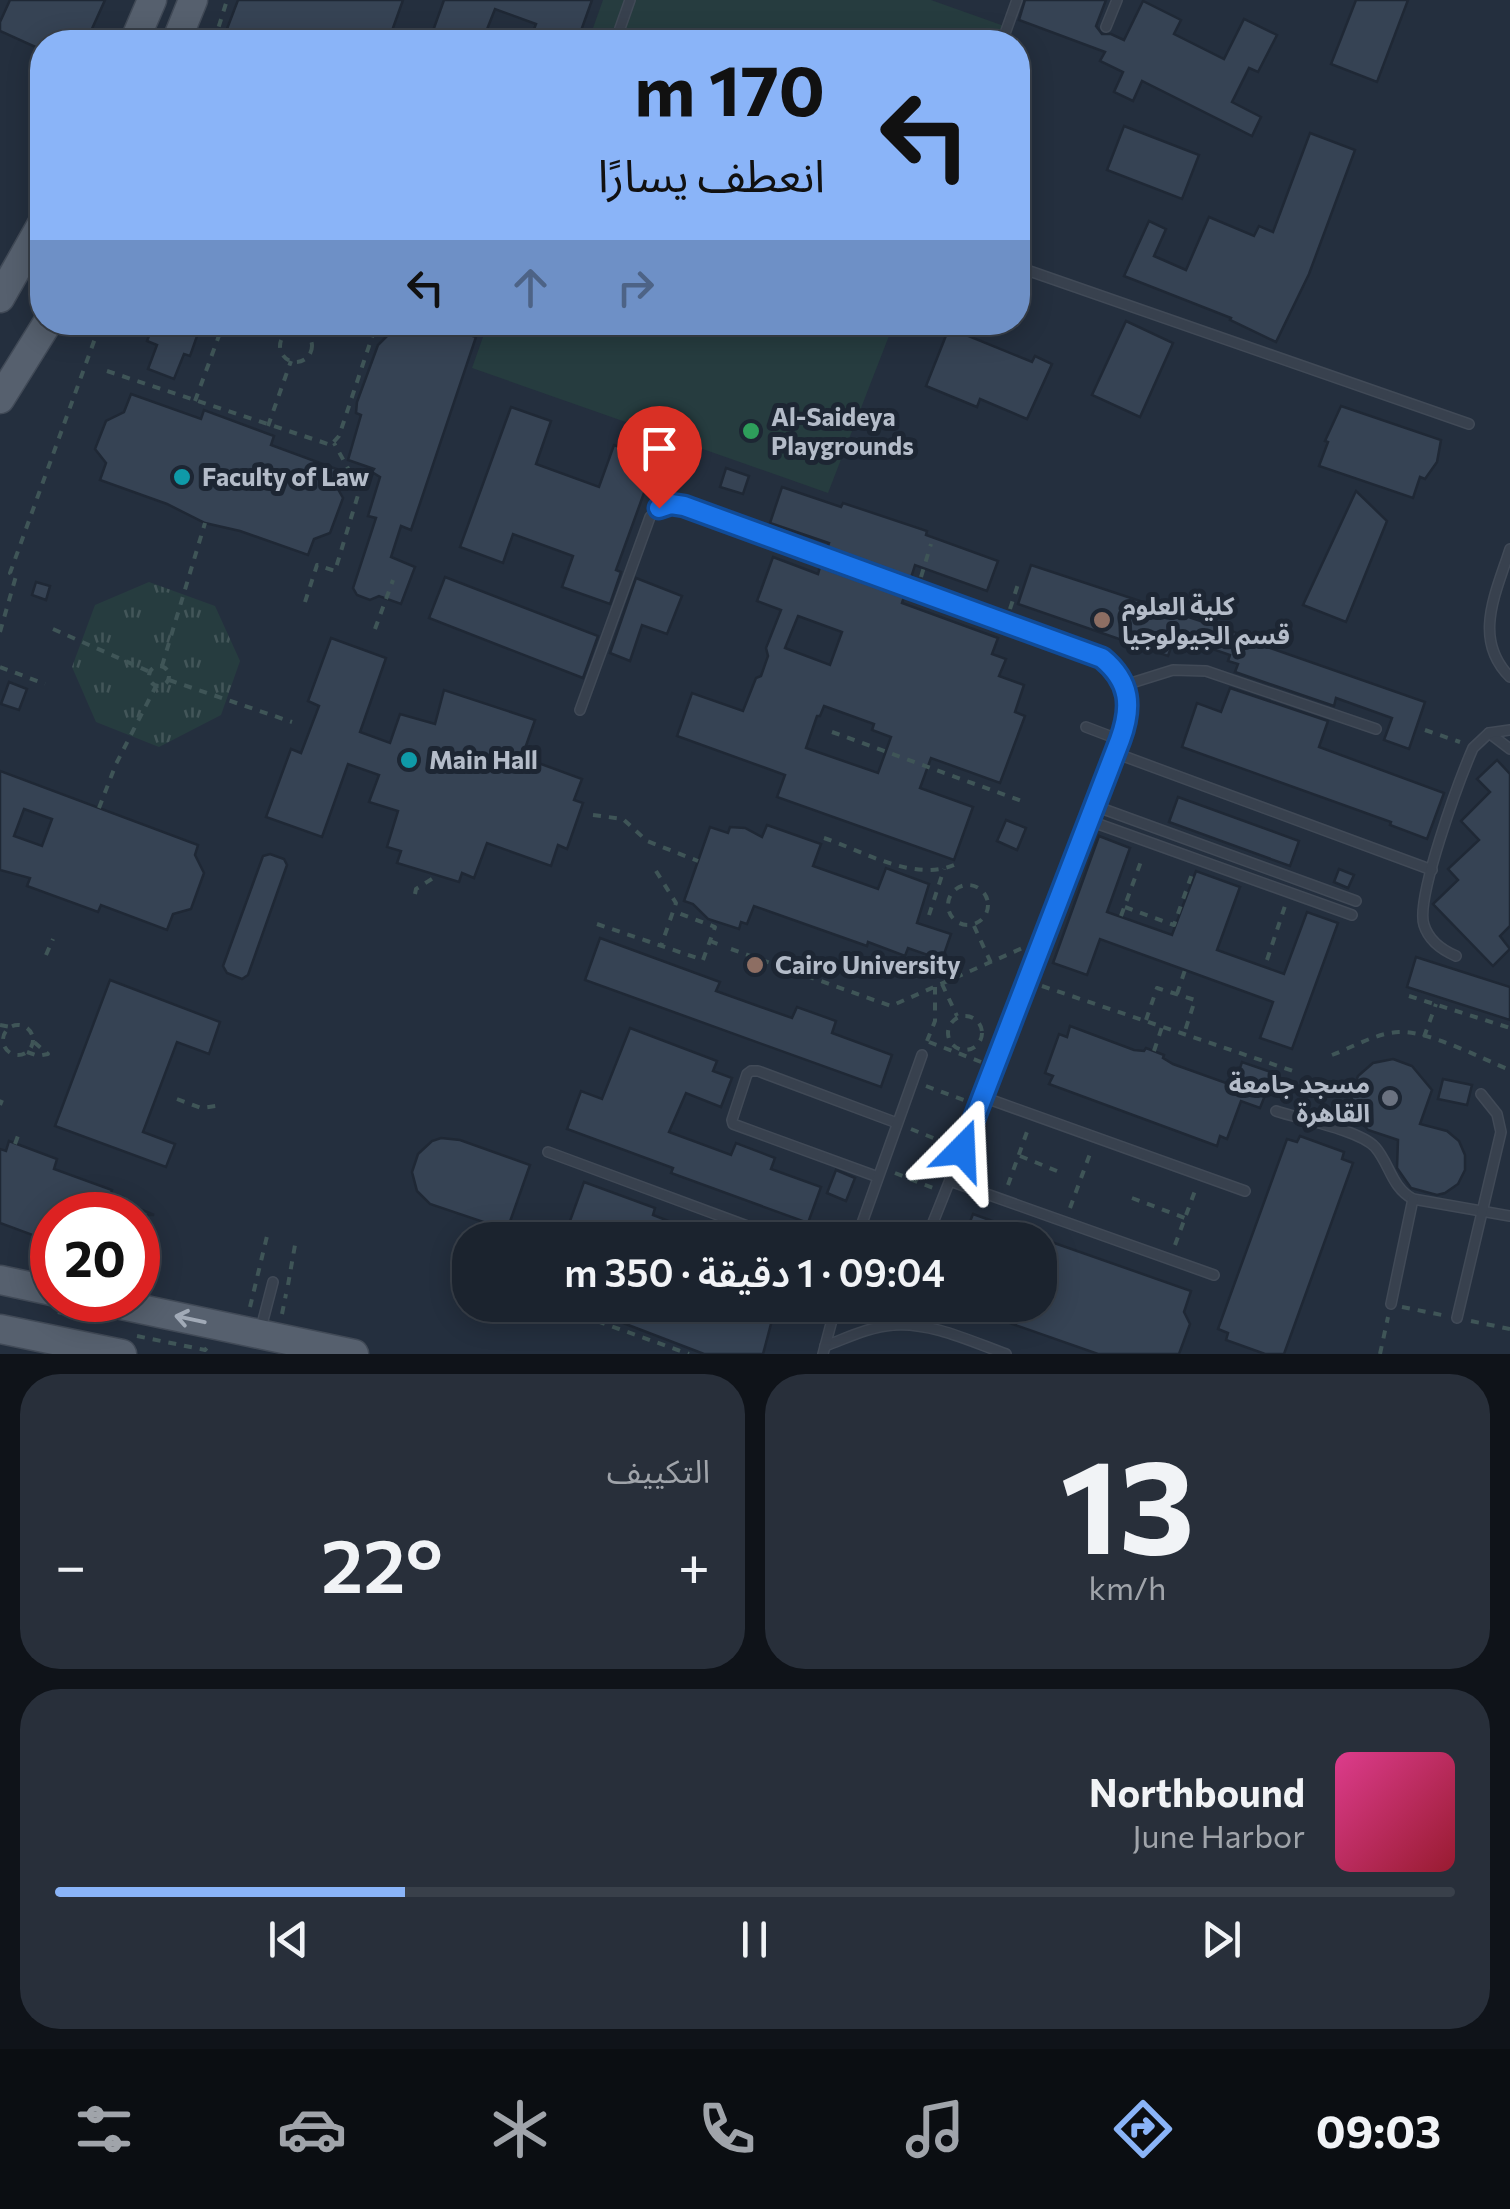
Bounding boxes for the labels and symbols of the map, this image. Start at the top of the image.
place label: Al-Saideya Playgrounds [771,401,914,460]
pin [617,406,702,509]
marker: Al-Saideya Playgrounds [740,420,762,442]
place label: Faculty of Law [202,461,370,491]
marker: Faculty of Law [171,466,193,488]
place label: كلية العلوم قسم الجيولوجيا [1122,590,1290,655]
marker: كلية العلوم قسم الجيولوجيا [1091,609,1113,631]
place label: Main Hall [429,744,538,774]
marker: Main Hall [398,749,420,771]
place label: Cairo University [775,949,961,979]
marker: Cairo University [744,954,766,976]
place label: مسجد جامعة القاهرة [1229,1068,1370,1128]
marker: مسجد جامعة القاهرة [1379,1087,1401,1109]
position arrow [910,1098,1014,1202]
speed limit sign: 20 [30,1192,160,1322]
one-way arrow [175,1309,207,1328]

